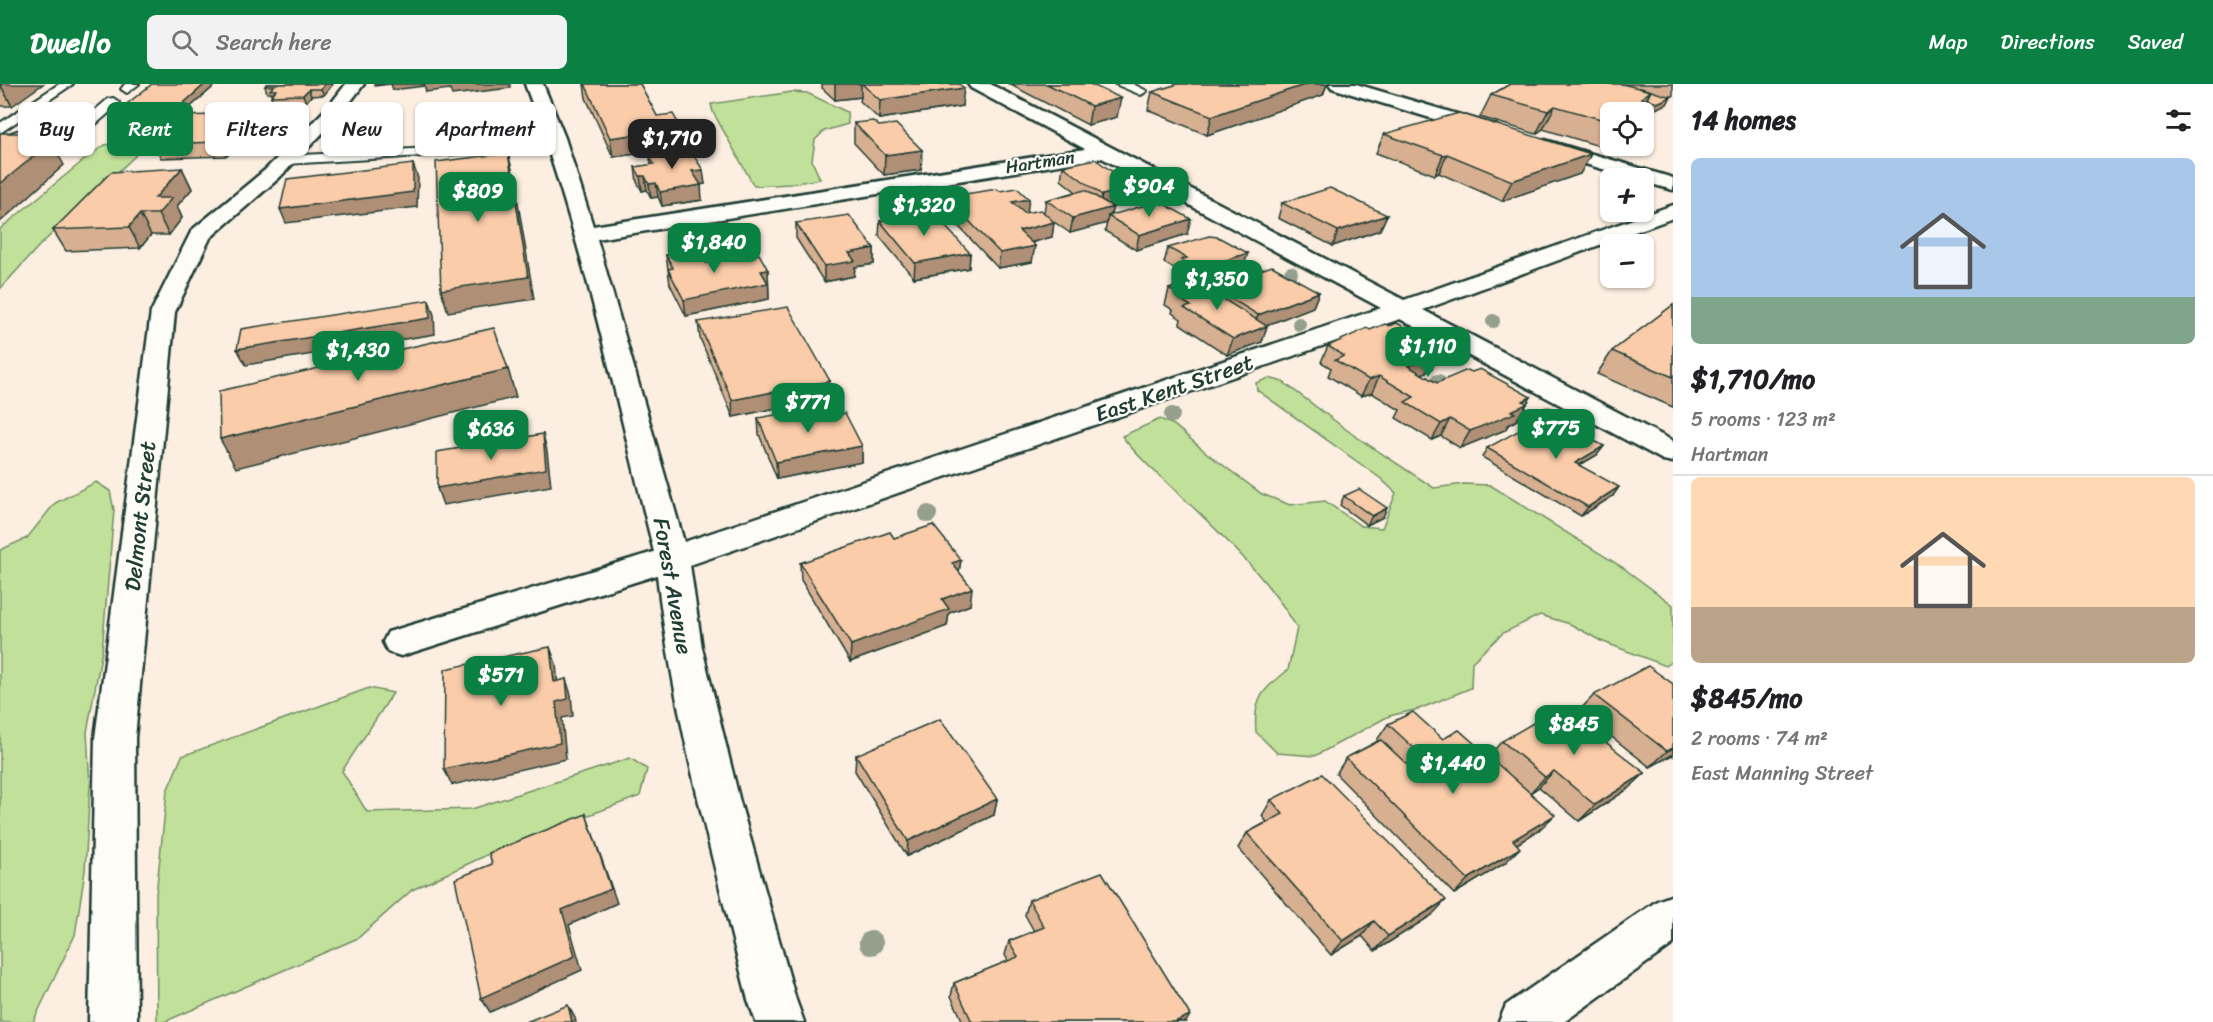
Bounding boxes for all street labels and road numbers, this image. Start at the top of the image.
street label: Hartman [1003,141,1077,183]
street label: East Kent Street [1089,343,1259,433]
street label: Delmont Street [113,439,167,593]
street label: Forest Avenue [642,514,704,658]

